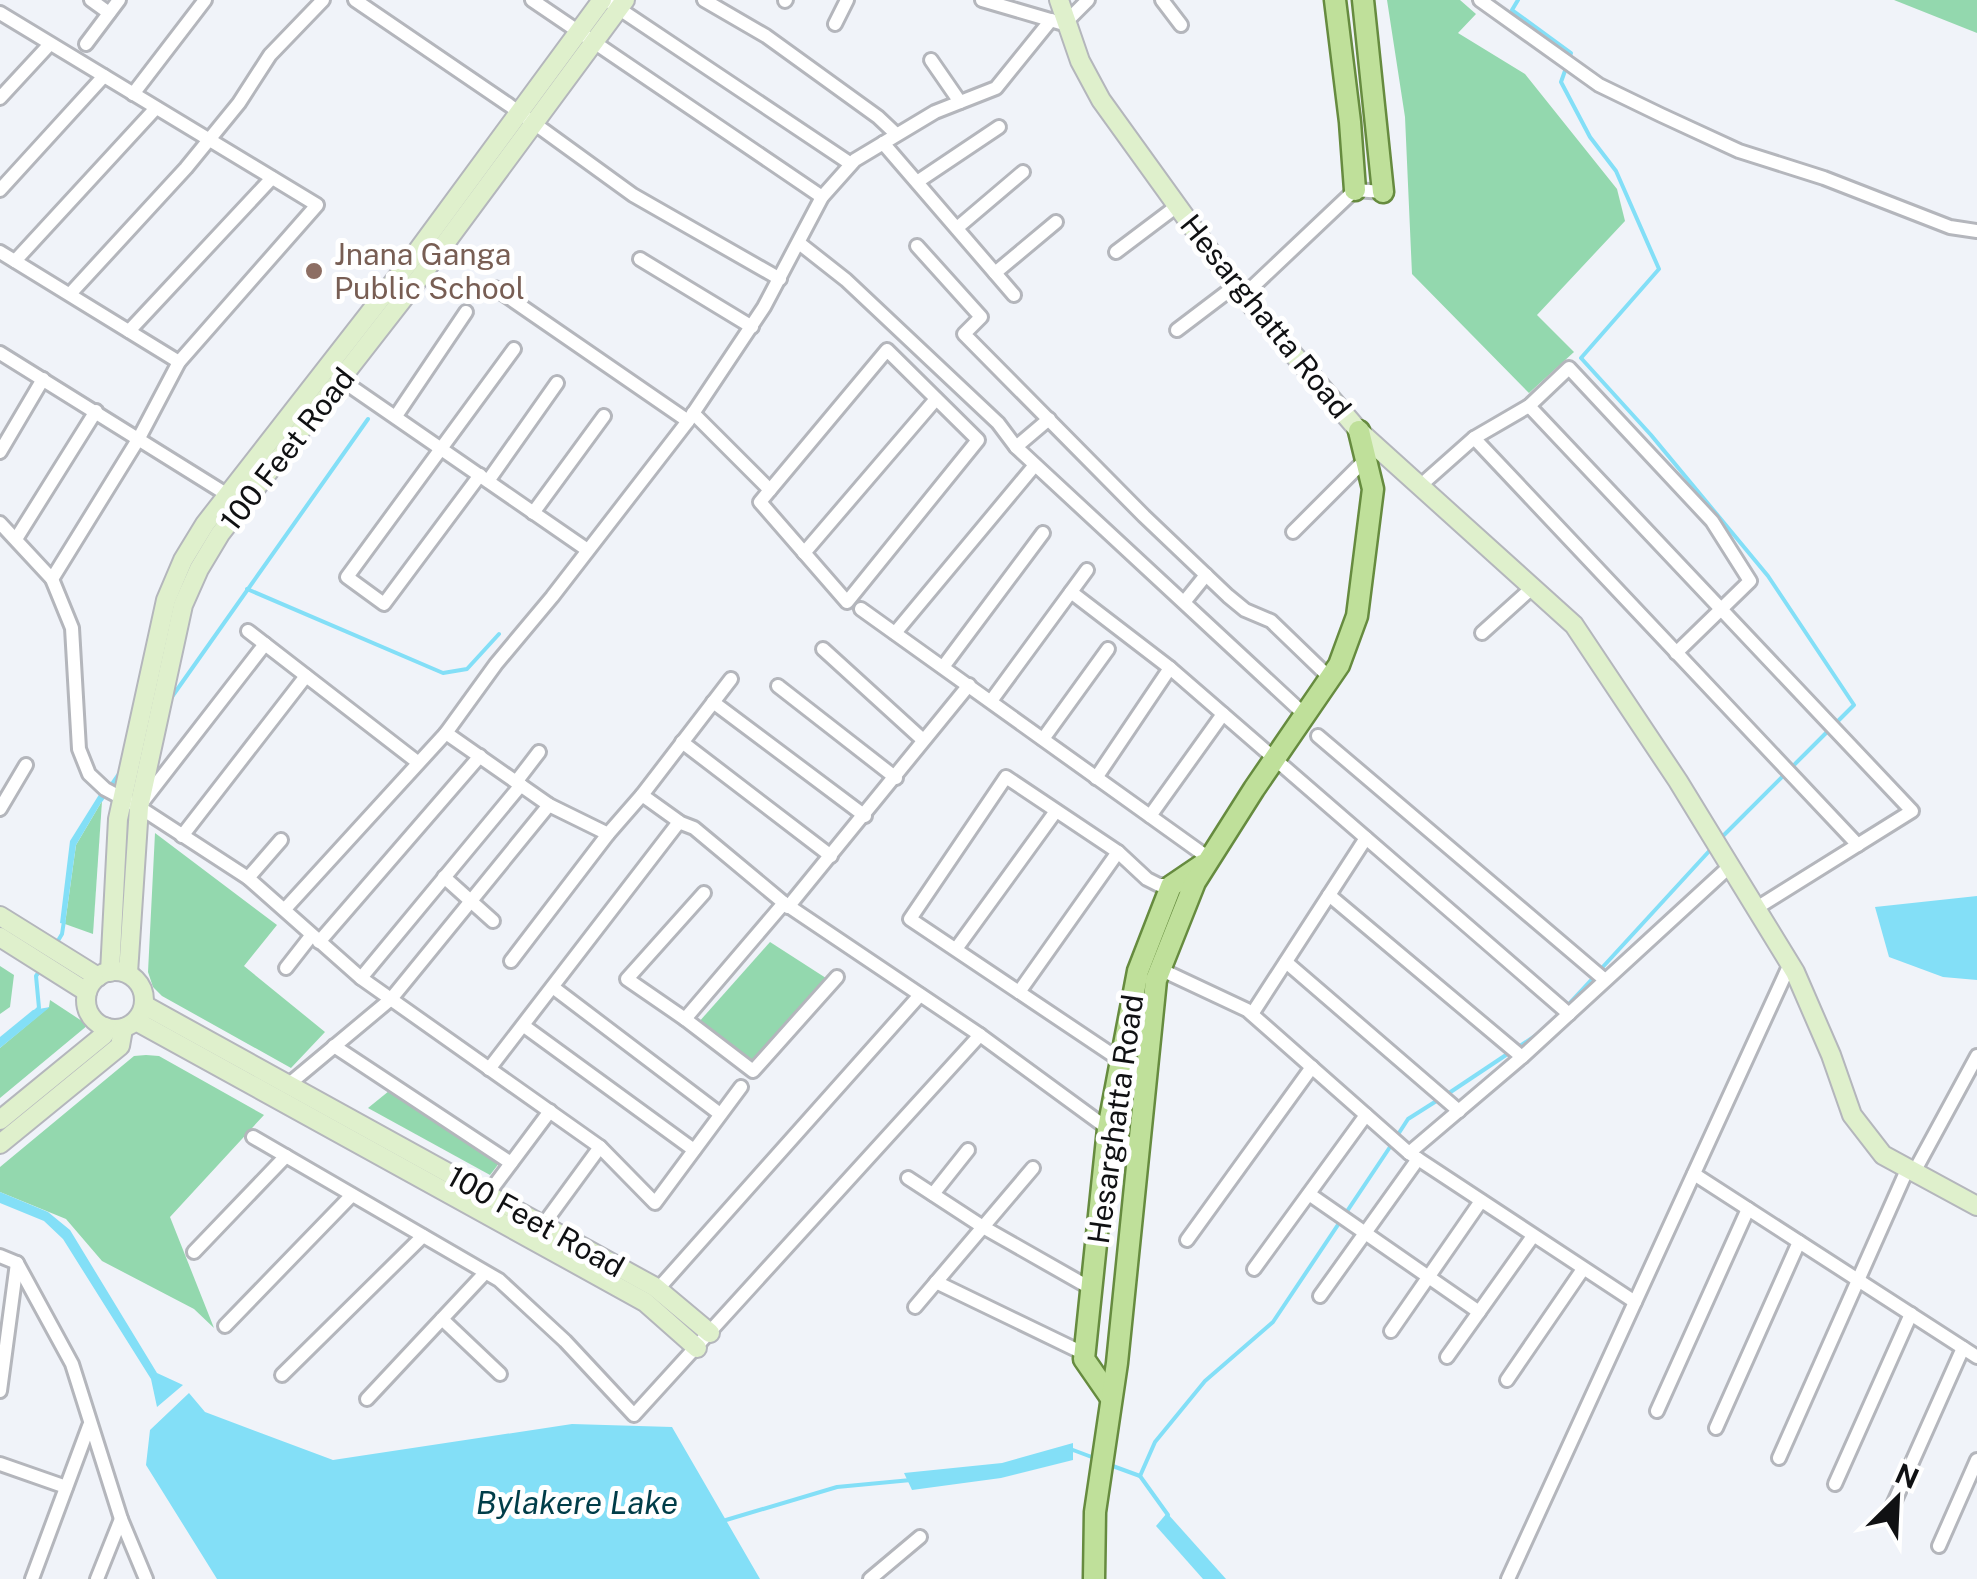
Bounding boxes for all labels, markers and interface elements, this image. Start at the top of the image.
street label: Hesarghatta Road [1173,207,1359,425]
place label: Jnana Ganga Public School [334,236,525,306]
marker: Jnana Ganga Public School [303,260,325,282]
street label: 100 Feet Road [212,360,362,538]
street label: Hesarghatta Road [1080,992,1150,1246]
street label: 100 Feet Road [441,1158,631,1284]
north arrow [1847,1449,1947,1549]
text: N [1891,1456,1924,1495]
water label: Bylakere Lake [476,1484,678,1521]

